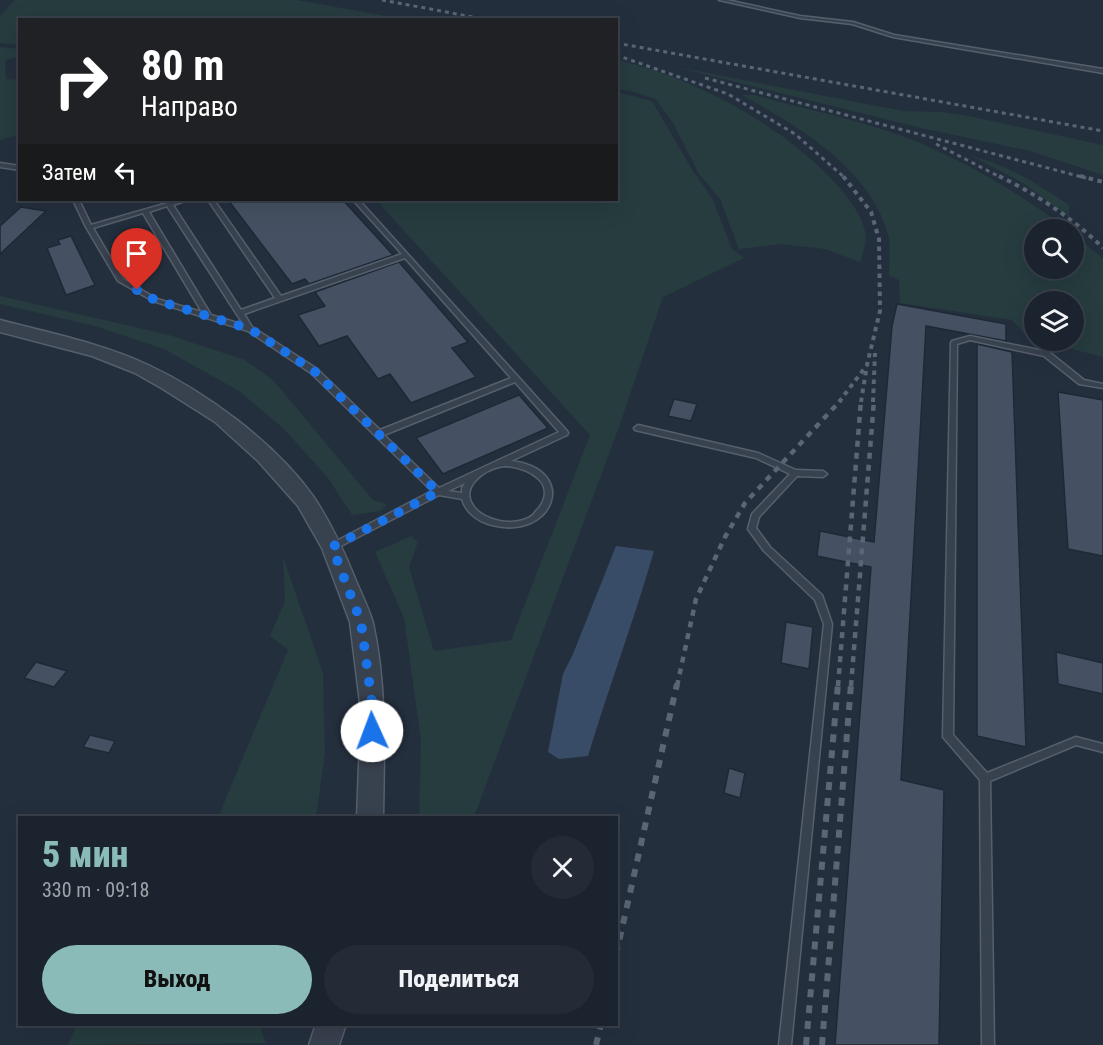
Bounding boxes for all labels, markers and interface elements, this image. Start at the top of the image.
text: 80 m [141,41,224,90]
icon: right [42,42,120,120]
text: Направо [141,91,238,123]
icon: left [109,156,142,189]
text: Затем [42,160,97,185]
map controls [1024,219,1084,351]
button: search [1024,219,1084,279]
pin [111,228,162,290]
icon: arrive [120,237,153,270]
button: layers [1024,291,1084,351]
position arrow [340,699,404,763]
text: 5 мин [42,834,128,876]
button: close [531,836,594,899]
text: 330 m · 09:18 [42,878,149,902]
button: Выход [42,945,312,1014]
button: Поделиться [324,945,594,1014]

